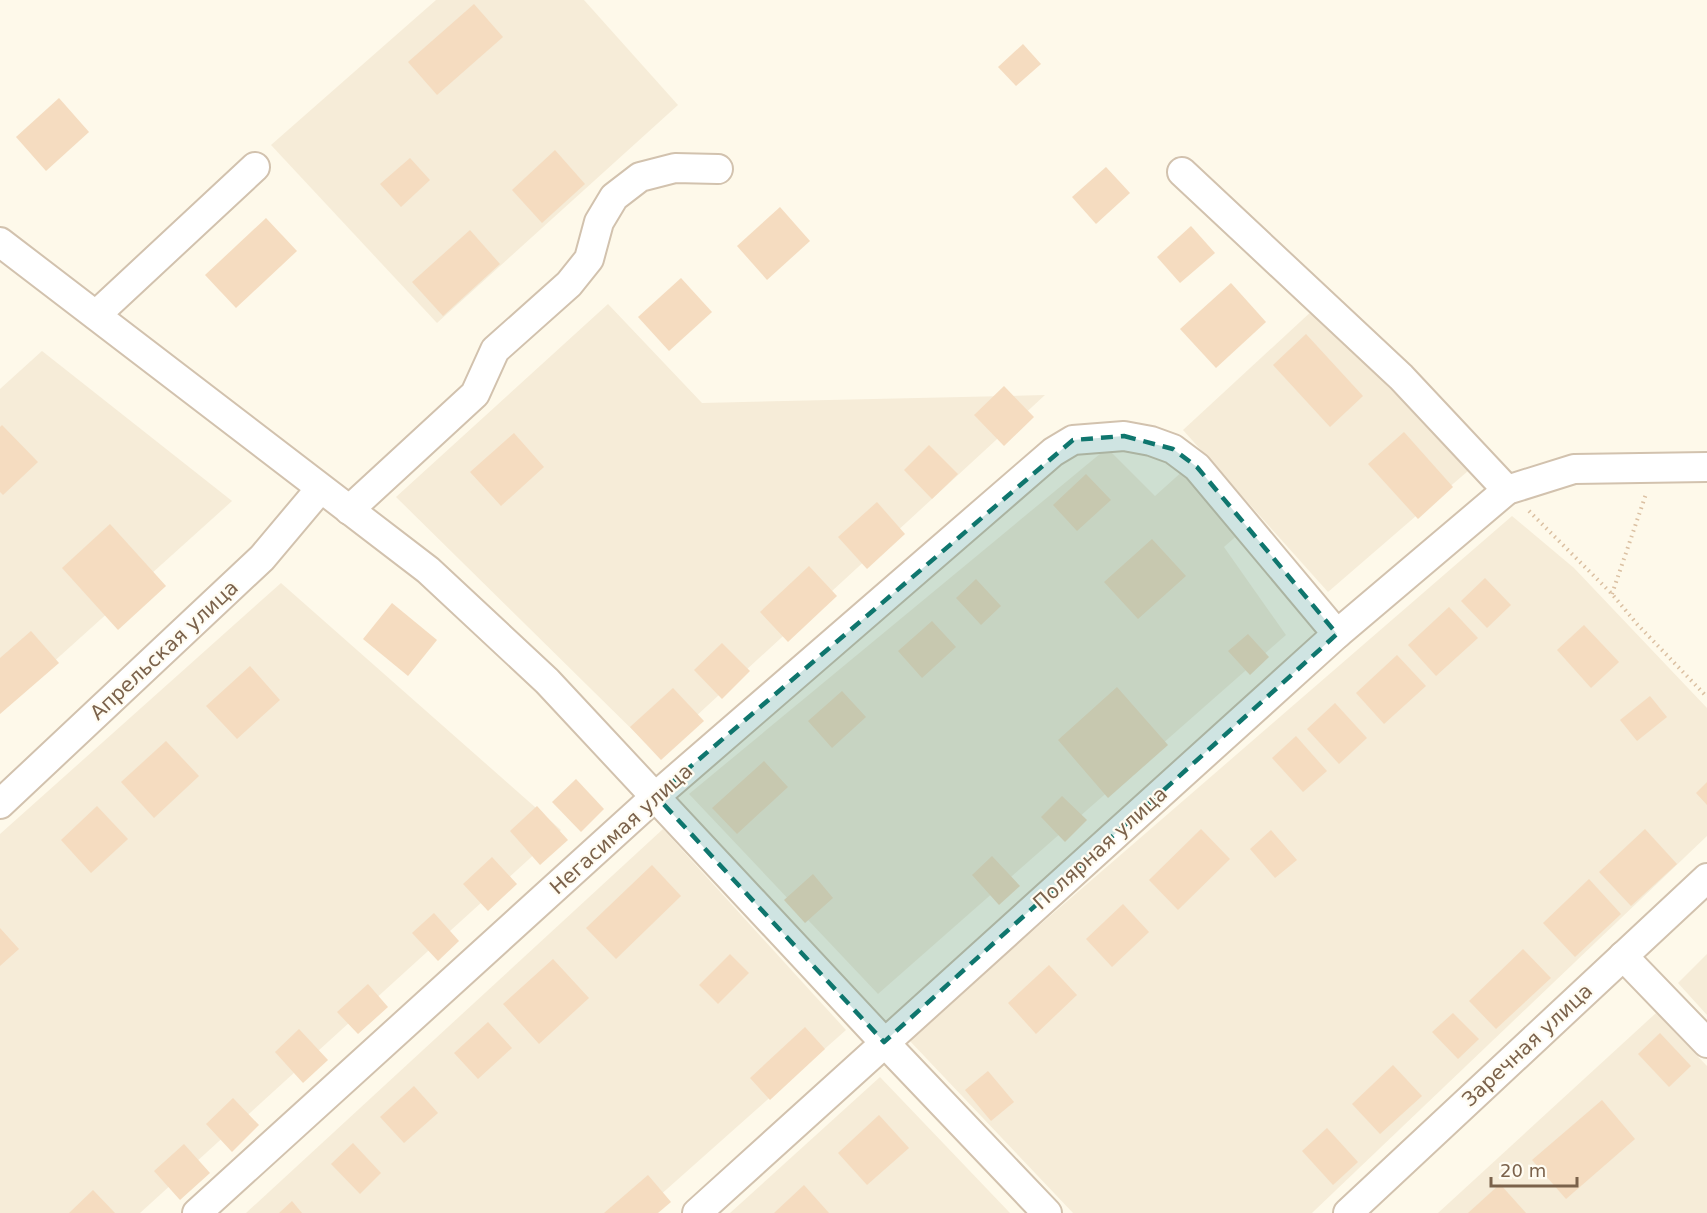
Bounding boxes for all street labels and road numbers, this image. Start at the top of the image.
street label: Апрельская улица [85,575,243,725]
street label: Негасимая улица [545,759,697,899]
street label: Полярная улица [1028,782,1172,914]
street label: Заречная улица [1457,979,1597,1111]

